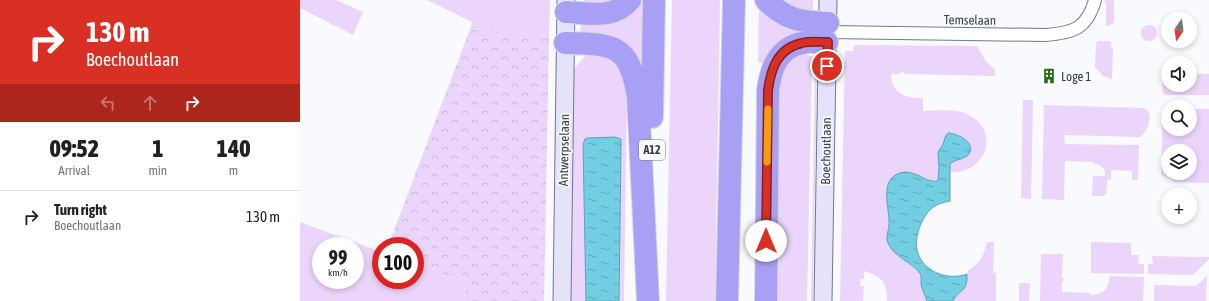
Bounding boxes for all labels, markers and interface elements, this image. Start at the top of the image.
street label: Temselaan [944,12,996,28]
north arrow [1161,12,1197,48]
map controls [1161,12,1197,224]
icon: right [20,16,72,68]
text: 130 m [86,16,149,48]
text: Boechoutlaan [86,49,179,70]
pin [810,49,844,83]
icon: arrive [816,55,838,77]
button: sound [1161,56,1197,92]
building icon: Loge 1 [1040,67,1058,85]
place label: Loge 1 [1061,69,1091,84]
icon: left [97,92,119,114]
icon: ahead [139,92,161,114]
icon: right [181,92,203,114]
button: search [1161,100,1197,136]
street label: Antwerpselaan [556,114,572,186]
street label: Boechoutlaan [818,117,834,185]
text: 09:52 [50,135,99,162]
text: 1 [152,135,163,162]
text: 140 [217,135,250,162]
road number: A12 [639,140,665,160]
button: layers [1161,144,1197,180]
text: Arrival [58,163,90,178]
text: min [148,163,167,178]
text: m [229,163,238,178]
button: + [1161,188,1197,224]
text: Turn right [54,201,107,218]
icon: right [20,206,42,228]
text: 130 m [246,208,280,225]
text: Boechoutlaan [54,218,121,233]
position arrow [745,220,787,262]
speed limit sign: 100 [372,237,424,289]
text: 99 [329,246,347,269]
text: km/h [328,267,348,278]

